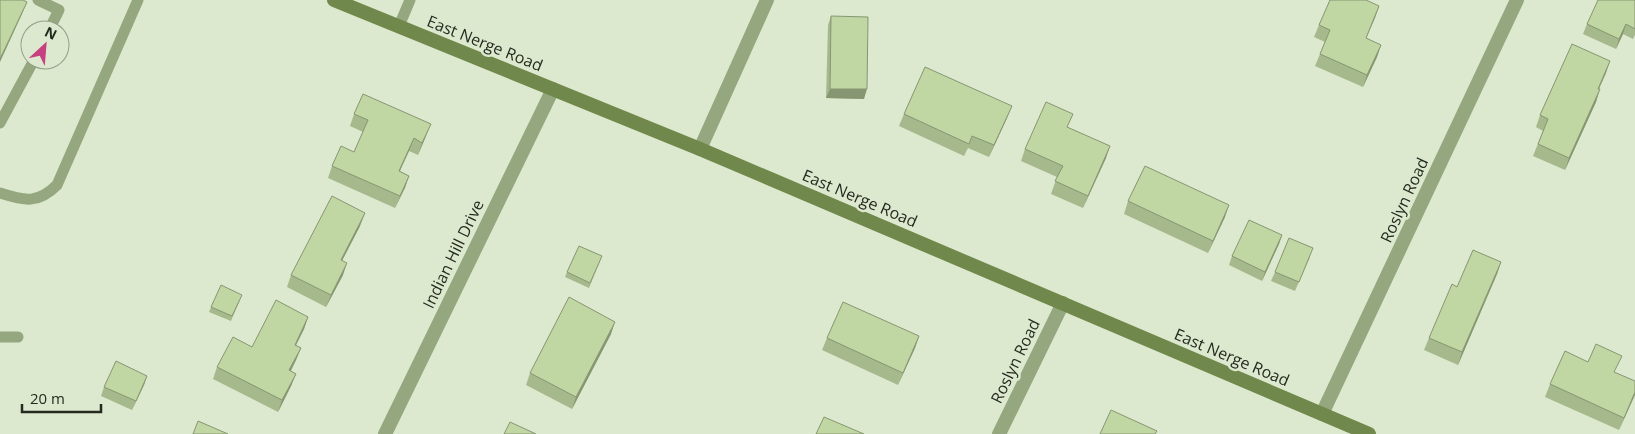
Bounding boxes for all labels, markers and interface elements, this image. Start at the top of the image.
street label: East Nerge Road [424,10,546,76]
north arrow [20,20,70,70]
text: N [42,22,60,44]
street label: Roslyn Road [1375,154,1433,246]
street label: East Nerge Road [799,164,921,232]
street label: Indian Hill Drive [417,196,489,312]
street label: Roslyn Road [985,315,1045,407]
street label: East Nerge Road [1171,323,1293,391]
scale bar [22,382,101,414]
text: 20 m [30,388,65,408]

